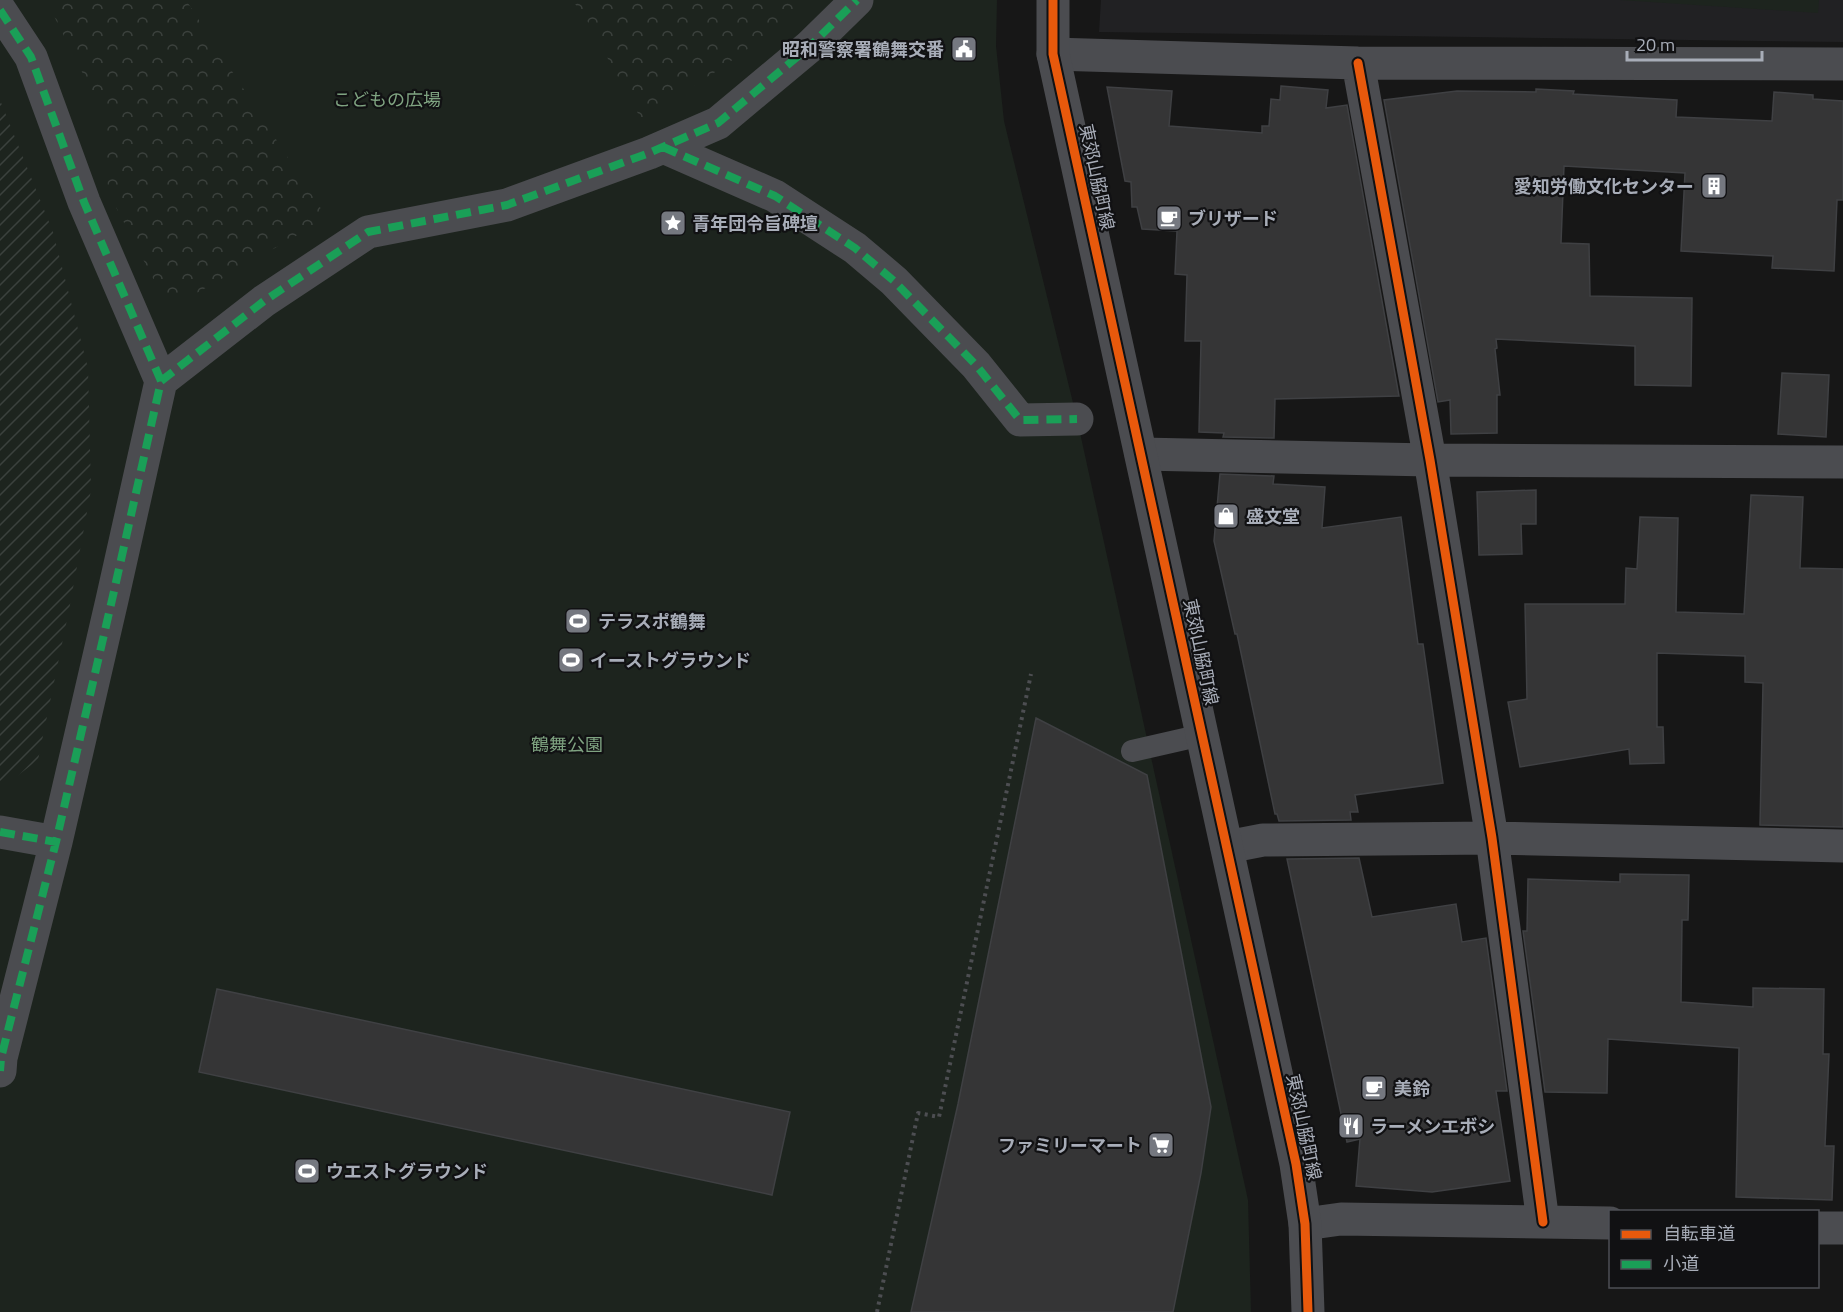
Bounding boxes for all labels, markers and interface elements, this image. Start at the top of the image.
scale bar [1627,24,1762,62]
text: 20 m [1636,31,1675,58]
public building icon: 昭和警察署鶴舞交番 [949,34,979,64]
place label: 昭和警察署鶴舞交番 [782,36,944,63]
park label: こどもの広場 [333,86,441,113]
street label: 東郊山脇町線 [1073,121,1121,233]
building icon: 愛知労働文化センター [1699,171,1729,201]
place label: 愛知労働文化センター [1514,173,1694,200]
cafe icon: ブリザード [1154,203,1184,233]
place label: ブリザード [1188,205,1278,232]
place icon: 青年団令旨碑壇 [658,208,688,238]
place label: 青年団令旨碑壇 [692,210,818,237]
shop icon: 盛文堂 [1211,501,1241,531]
place label: 盛文堂 [1246,503,1300,530]
street label: 東郊山脇町線 [1177,596,1225,708]
sports icon: テラスポ鶴舞 [563,606,593,636]
place label: テラスポ鶴舞 [598,608,706,635]
sports icon: イーストグラウンド [556,645,586,675]
place label: イーストグラウンド [590,647,751,674]
park label: 鶴舞公園 [531,731,603,758]
street label: 東郊山脇町線 [1280,1071,1328,1183]
cafe icon: 美鈴 [1359,1073,1389,1103]
place label: 美鈴 [1394,1075,1431,1102]
restaurant icon: ラーメンエボシ [1336,1111,1366,1141]
place label: ラーメンエボシ [1370,1113,1495,1140]
supermarket icon: ファミリーマート [1146,1130,1176,1160]
place label: ファミリーマート [998,1132,1142,1159]
sports icon: ウエストグラウンド [292,1156,322,1186]
place label: ウエストグラウンド [326,1158,488,1185]
legend [1609,1210,1819,1288]
text: 自転車道 [1663,1220,1735,1247]
text: 小道 [1663,1250,1699,1277]

